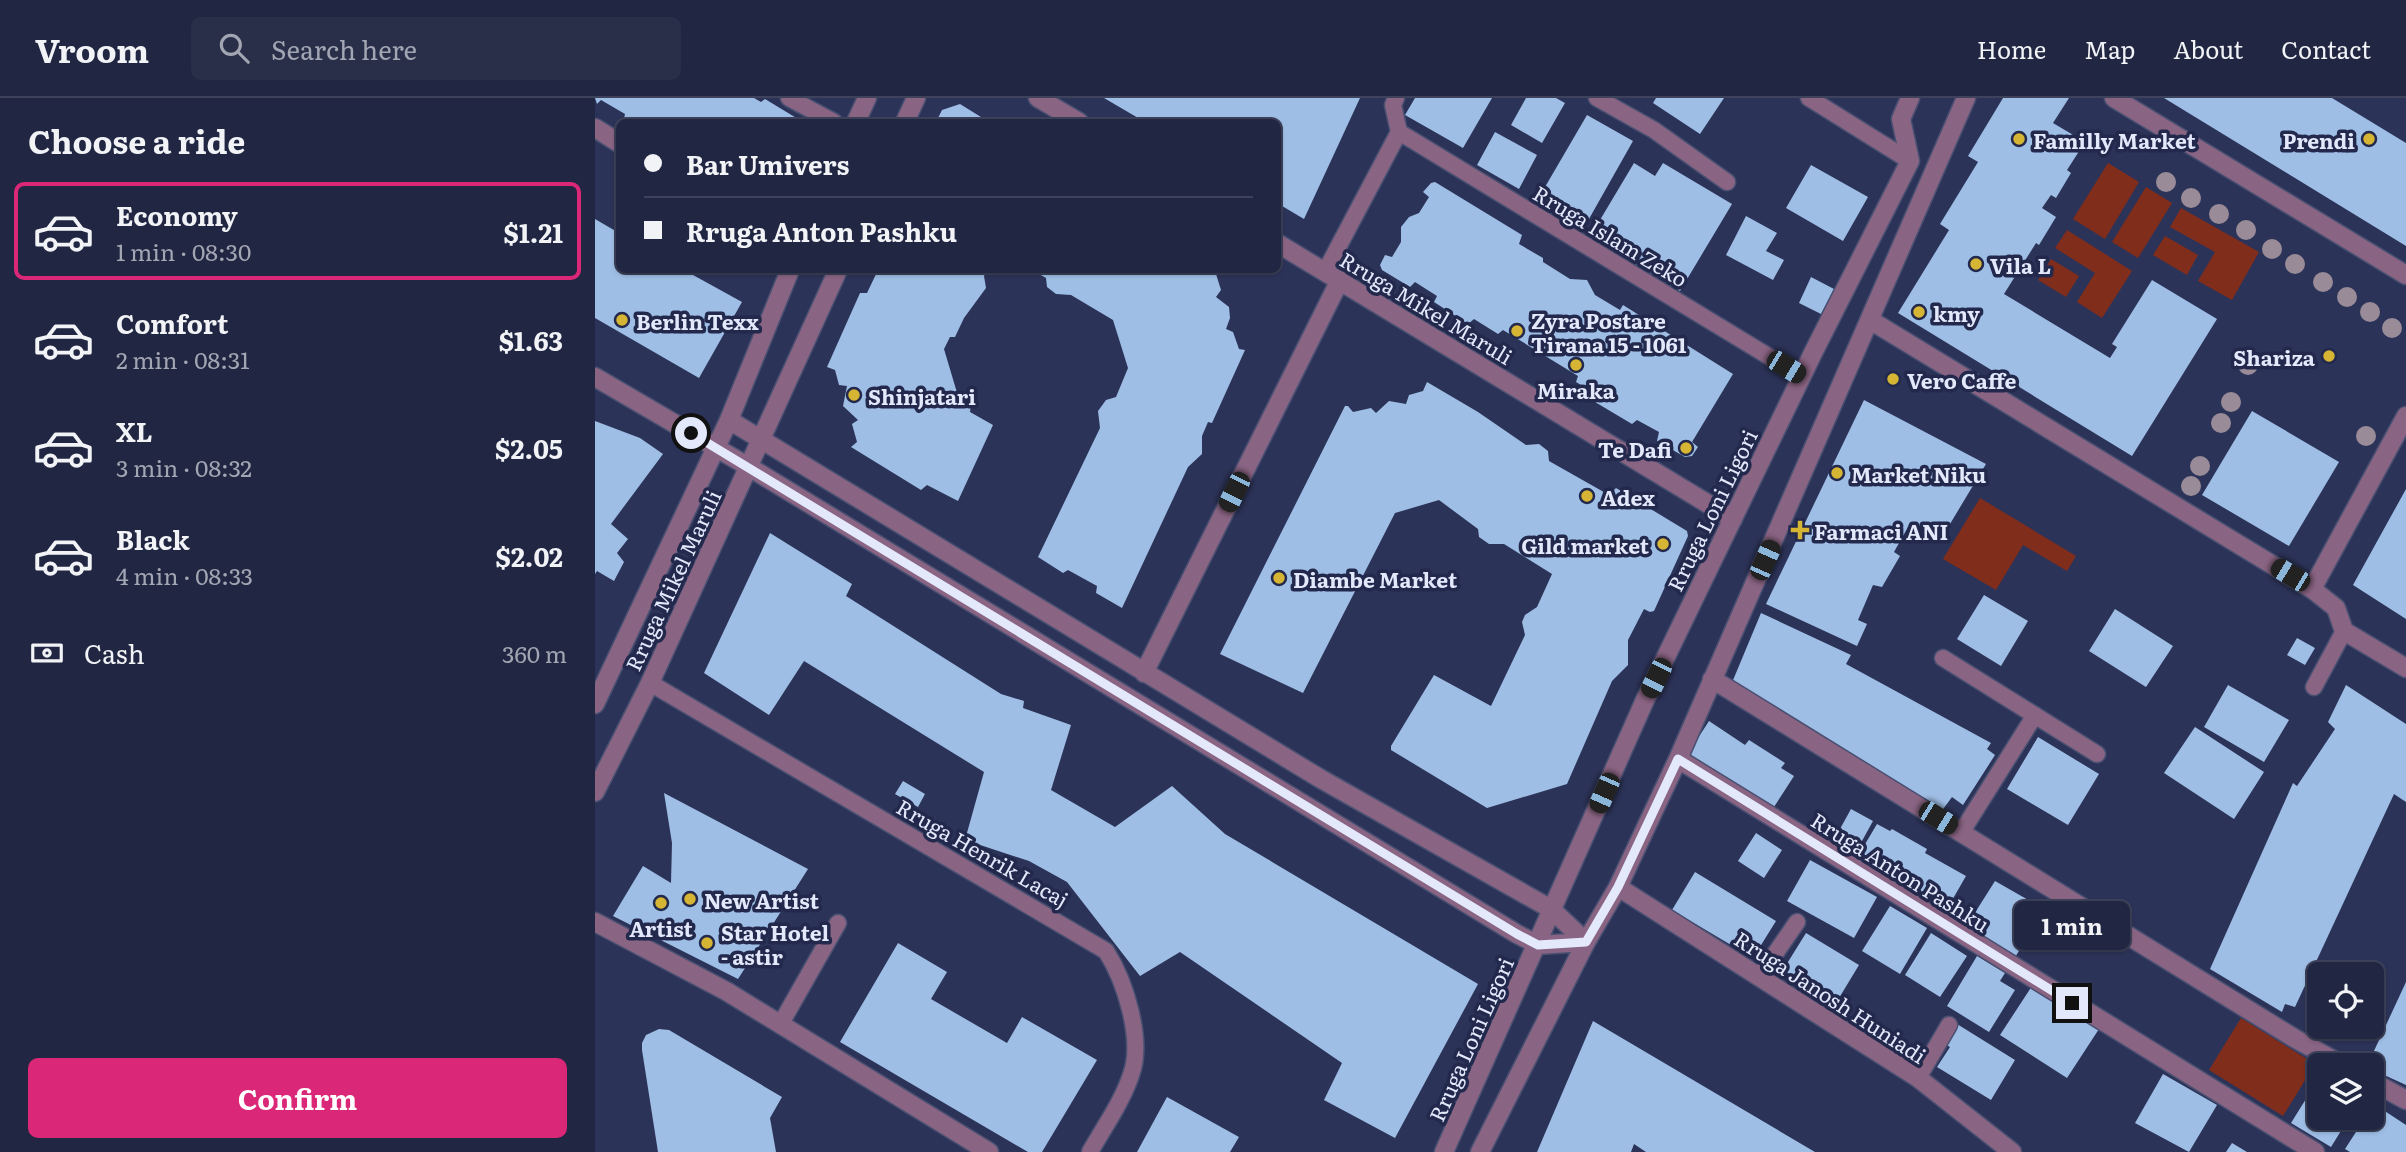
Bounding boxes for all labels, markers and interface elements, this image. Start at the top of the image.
search box [191,17,681,80]
text: Vroom [35,24,149,73]
icon: search [215,29,253,67]
text: Search here [271,29,417,68]
text: Home [1977,31,2046,66]
text: Map [2084,31,2135,66]
text: About [2173,31,2243,66]
text: Contact [2281,31,2371,66]
text: Choose a ride [28,116,245,164]
place label: Familly Market [2033,124,2196,155]
place label: Prendi [2283,124,2355,155]
marker: Familly Market [2011,131,2027,147]
marker: Prendi [2361,131,2377,147]
text: Bar Umivers [686,144,850,183]
street label: Rruga Islam Zeko [1528,177,1694,293]
text: Economy [116,195,238,234]
icon: car [32,200,95,263]
text: Rruga Anton Pashku [686,211,957,250]
text: $1.21 [503,212,563,251]
text: 1 min · 08:30 [116,234,251,268]
street label: Rruga Mikel Maruli [1335,243,1519,371]
place label: Vila L [1990,249,2051,280]
marker: Vila L [1968,256,1984,272]
place label: kmy [1933,297,1980,328]
text: Comfort [116,303,228,342]
place label: Zyra Postare Tirana 15 - 1061 [1531,304,1687,359]
marker: kmy [1911,304,1927,320]
place label: Berlin Texx [636,305,759,336]
icon: car [32,308,95,371]
marker: Berlin Texx [614,312,630,328]
text: $1.63 [499,320,563,359]
marker: Zyra Postare Tirana 15 - 1061 [1509,323,1525,339]
place label: Shariza [2233,341,2316,372]
text: 2 min · 08:31 [116,342,250,376]
car [1763,347,1810,387]
marker: Shariza [2321,348,2337,364]
marker: Miraka [1568,357,1584,373]
place label: Vero Caffe [1907,364,2016,395]
marker: Vero Caffe [1885,371,1901,387]
place label: Miraka [1537,374,1616,405]
place label: Shinjatari [868,380,976,411]
marker: Shinjatari [846,387,862,403]
text: XL [116,411,153,450]
icon: car [32,416,95,479]
route start [675,417,707,449]
street label: Rruga Loni Ligori [1658,424,1764,596]
text: $2.05 [495,428,563,467]
place label: Te Dafi [1598,433,1672,464]
marker: Te Dafi [1678,440,1694,456]
text: 3 min · 08:32 [116,450,252,484]
place label: Market Niku [1851,458,1986,489]
marker: Market Niku [1829,465,1845,481]
car [1216,469,1253,515]
place label: Adex [1601,481,1655,512]
street label: Rruga Mikel Maruli [616,484,728,676]
marker: Adex [1579,488,1595,504]
place label: Farmaci ANI [1814,515,1948,546]
text: Black [116,519,190,558]
marker: Farmaci ANI [1792,522,1808,538]
icon: car [32,524,95,587]
place label: Gild market [1521,529,1650,560]
text: $2.02 [495,536,563,575]
marker: Gild market [1655,536,1671,552]
car [1747,537,1784,583]
car [2267,555,2314,595]
text: 4 min · 08:33 [116,558,253,592]
place label: Diambe Market [1293,563,1458,594]
marker: Diambe Market [1271,570,1287,586]
text: Cash [84,633,145,672]
icon: cash [28,634,66,672]
text: 360 m [502,636,567,670]
car [1638,655,1675,701]
car [1586,770,1623,816]
street label: Rruga Henrik Lacaj [891,790,1075,914]
car [1915,798,1962,838]
street label: Rruga Anton Pashku [1806,803,1996,939]
place label: New Artist [704,884,820,915]
marker: New Artist [682,891,698,907]
marker: Artist [653,895,669,911]
callout: 1 min [2014,902,2130,950]
text: 1 min [2041,908,2103,942]
place label: Artist [629,912,693,943]
place label: Star Hotel - astir [721,916,829,971]
street label: Rruga Janosh Huniadi [1729,922,1933,1070]
marker: Star Hotel - astir [699,935,715,951]
street label: Rruga Loni Ligori [1420,952,1520,1126]
map controls [2307,962,2384,1130]
button: locate [2307,962,2384,1039]
route end [2056,987,2088,1019]
button: layers [2307,1053,2384,1130]
button: Confirm [28,1058,567,1138]

